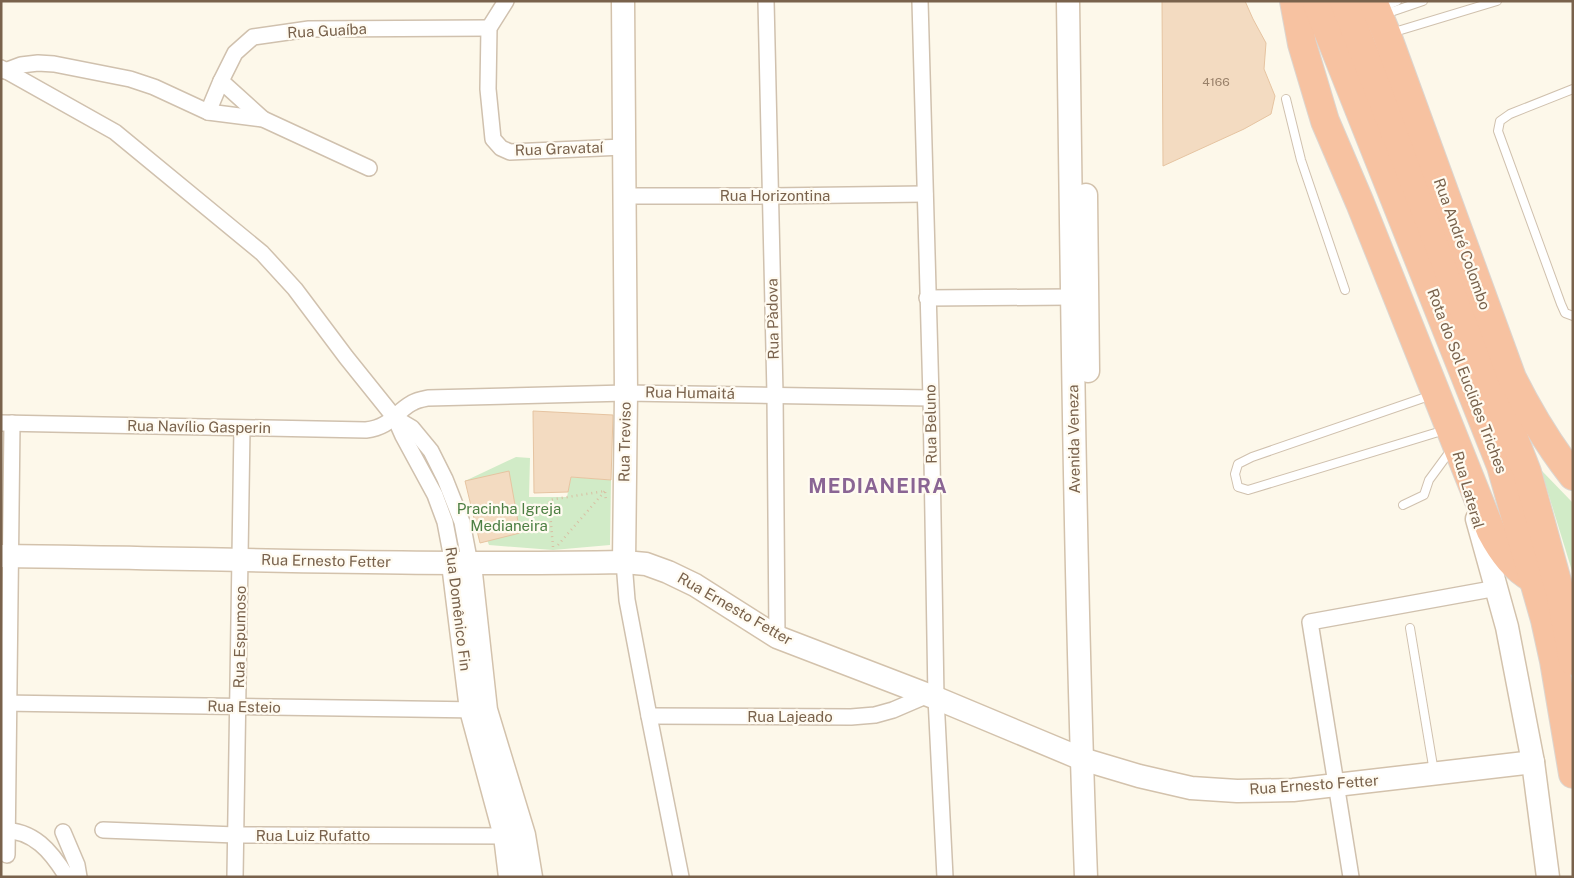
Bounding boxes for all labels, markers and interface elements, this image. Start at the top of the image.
street label: Rua Guaíba [287,20,367,41]
house number: 4166 [1202,75,1230,89]
street label: Rua Gravataí [515,138,604,159]
street label: Rua André Colombo [1431,176,1494,312]
street label: Rua Horizontina [720,187,830,204]
street label: Rua Pàdova [763,278,782,360]
street label: Rota do Sol Euclides Triches [1424,286,1511,476]
street label: Rua Humaitá [645,383,735,402]
street label: Rua Beluno [921,384,940,464]
street label: Avenida Veneza [1064,384,1083,494]
street label: Rua Treviso [615,402,634,482]
street label: Rua Navílio Gasperin [127,417,271,436]
street label: Rua Lateral [1449,449,1488,530]
district label: MEDIANEIRA [808,474,948,498]
park label: Pracinha Igreja Medianeira [457,500,561,534]
street label: Rua Domênico Fin [442,546,475,672]
street label: Rua Ernesto Fetter [261,551,391,570]
street label: Rua Ernesto Fetter [675,569,796,648]
street label: Rua Espumoso [230,586,249,688]
street label: Rua Esteio [207,697,281,716]
street label: Rua Lajeado [747,708,833,725]
street label: Rua Ernesto Fetter [1249,771,1379,798]
street label: Rua Luiz Rufatto [256,827,370,844]

